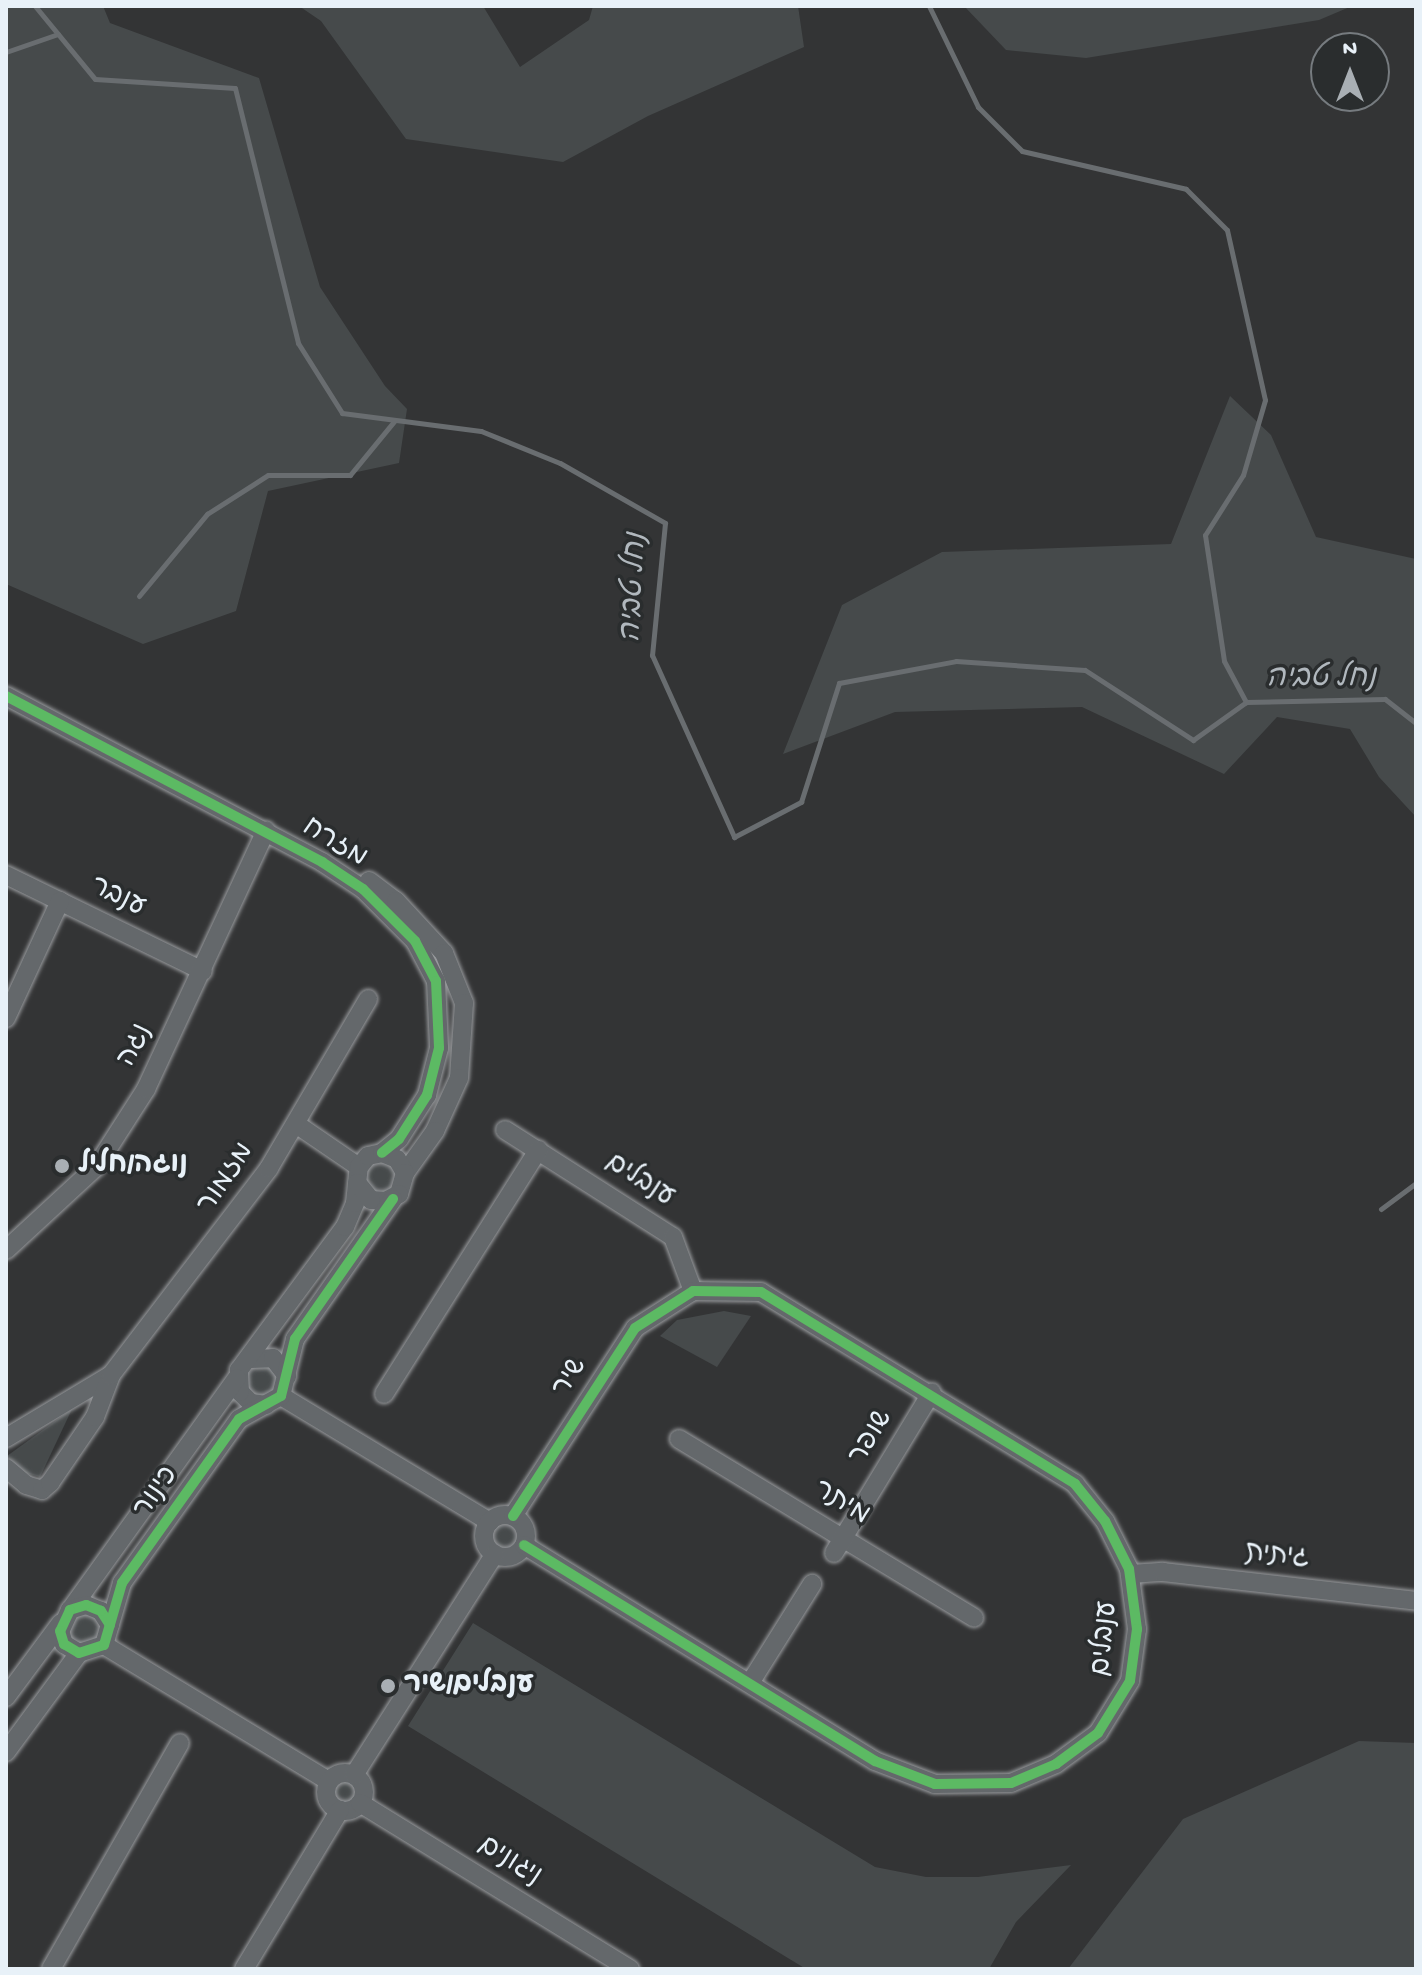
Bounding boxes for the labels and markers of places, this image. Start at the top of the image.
place label: נוגה/חליל [78,1149,188,1183]
marker: נוגה/חליל [53,1157,71,1175]
place label: ענבלים/שיר [404,1669,534,1703]
marker: ענבלים/שיר [379,1677,397,1695]

